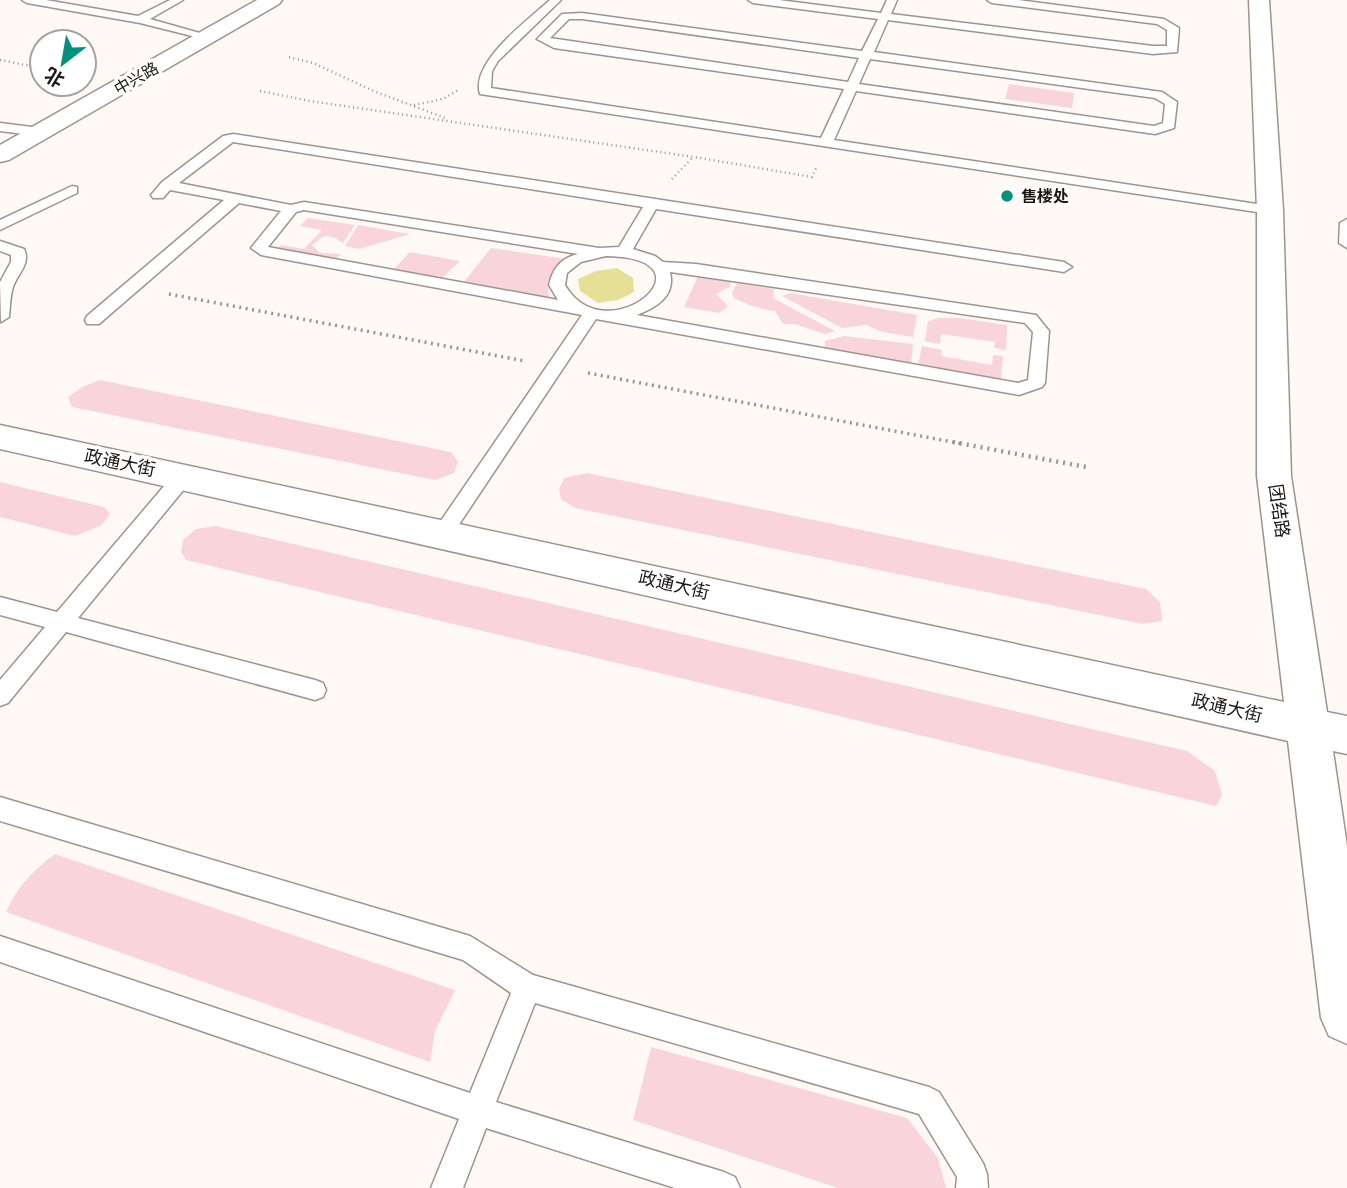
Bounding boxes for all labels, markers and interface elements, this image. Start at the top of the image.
north arrow [28,28,98,98]
street label: 中兴路 [109,55,162,100]
text: 北 [38,62,69,95]
place label: 售楼处 [1021,183,1069,207]
marker: 售楼处 [999,188,1015,204]
street label: 政通大街 [82,441,158,481]
street label: 团结路 [1264,482,1298,539]
street label: 政通大街 [636,562,712,604]
street label: 政通大街 [1189,685,1265,727]

